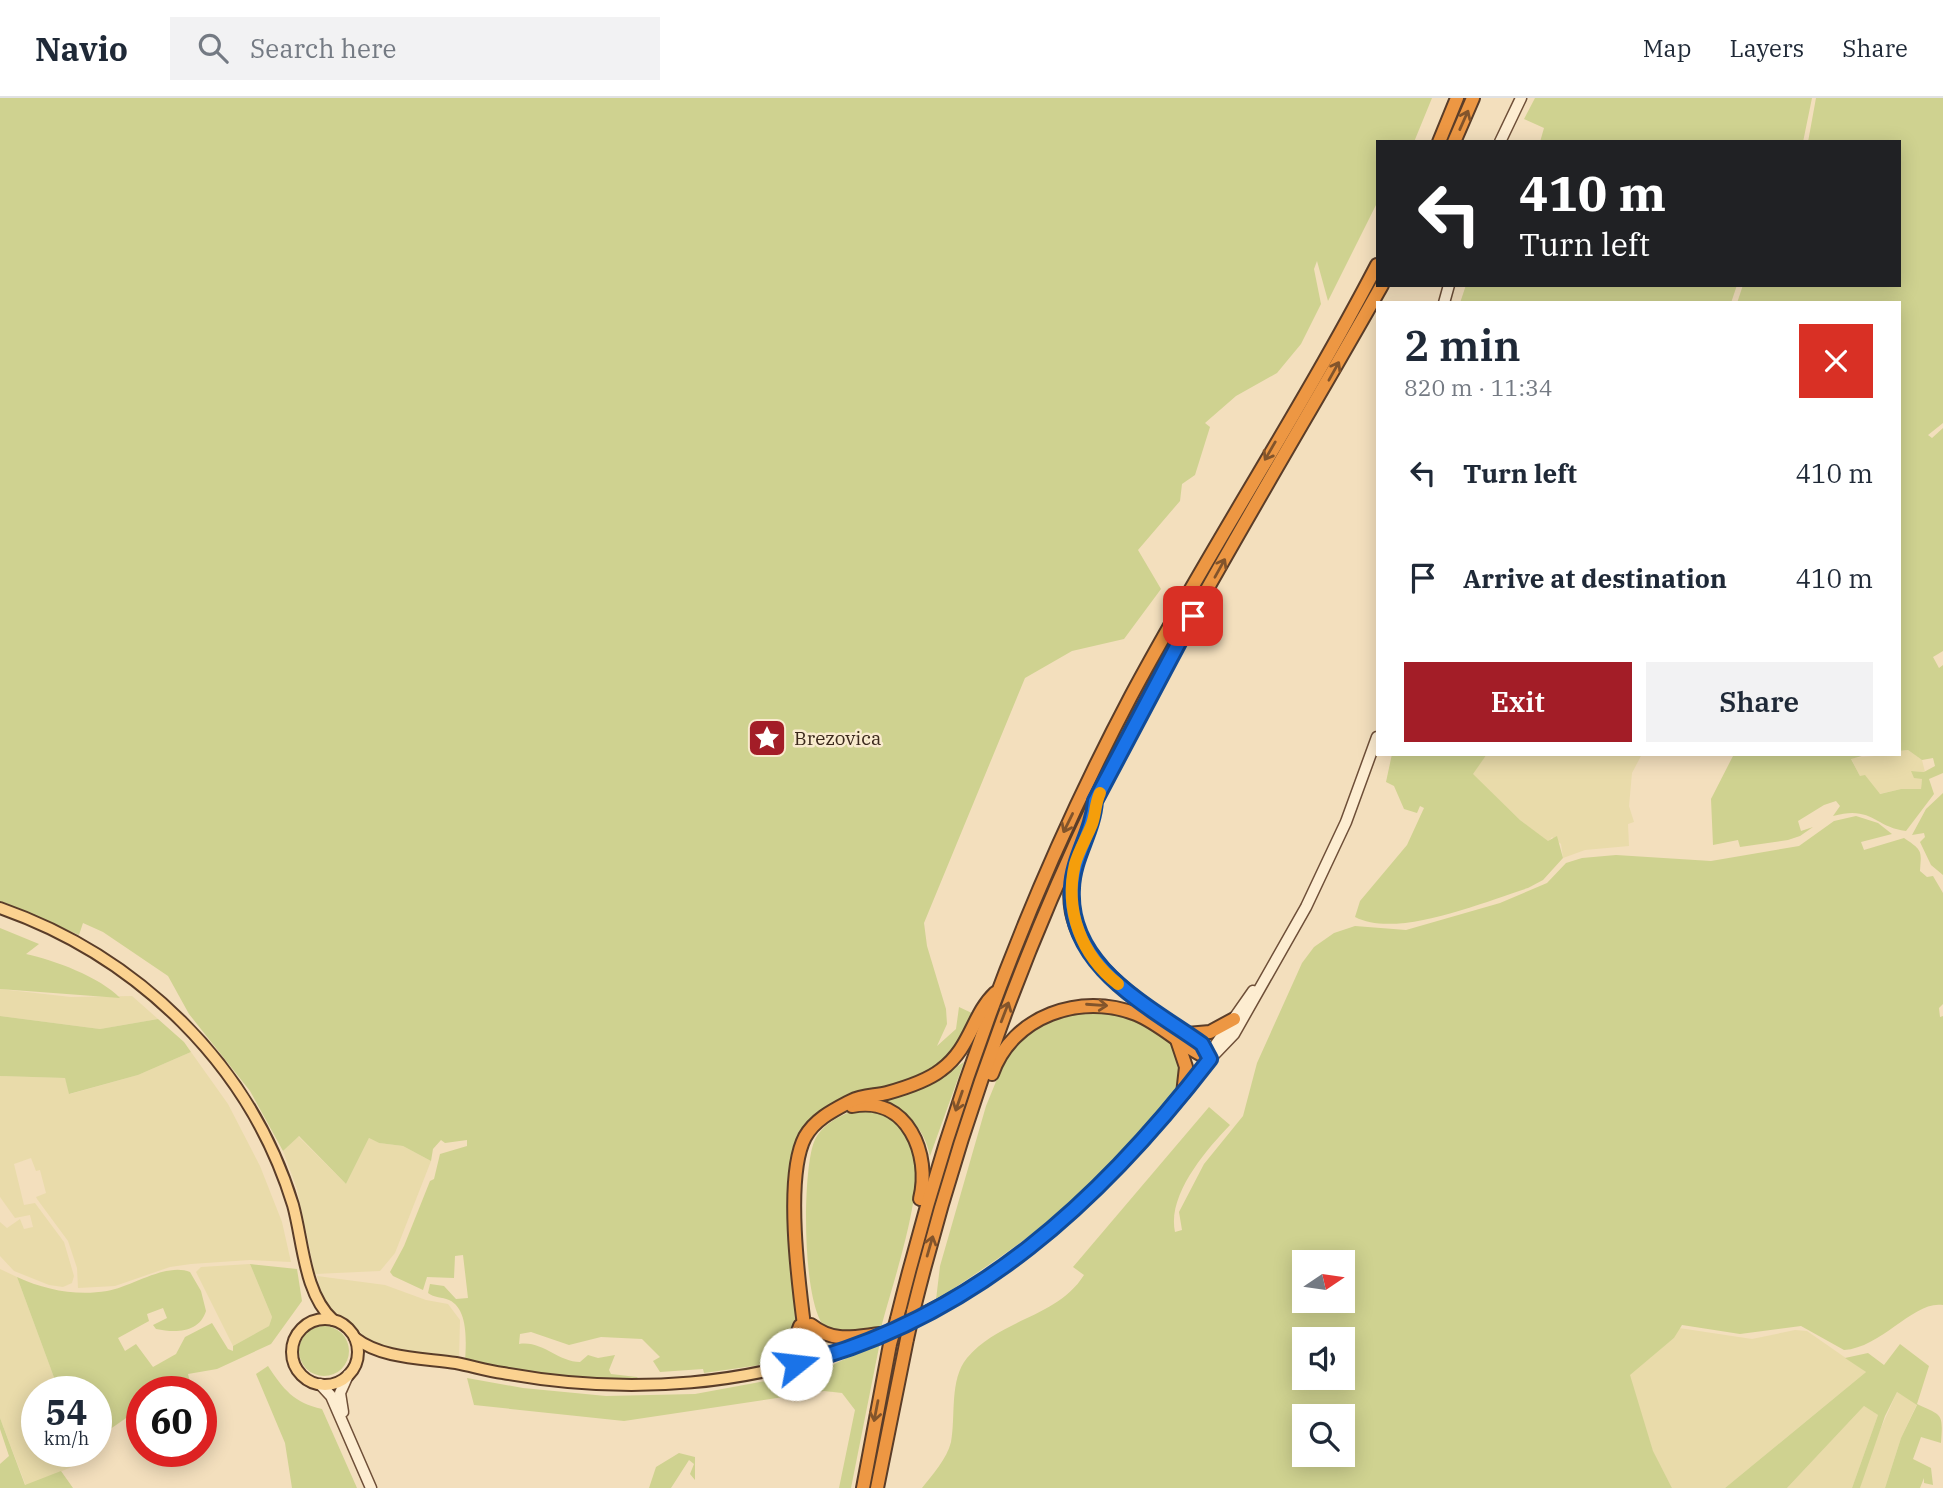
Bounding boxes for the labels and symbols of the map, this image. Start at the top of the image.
one-way arrow [1458,110,1471,131]
one-way arrow [1327,362,1341,382]
one-way arrow [1263,441,1277,461]
one-way arrow [1213,559,1227,579]
pin [1163,586,1223,646]
place icon: Brezovica [746,717,788,759]
place label: Brezovica [794,726,881,750]
one-way arrow [1061,812,1075,833]
one-way arrow [1085,999,1108,1012]
one-way arrow [1000,1002,1013,1024]
one-way arrow [952,1089,965,1111]
one-way arrow [924,1235,937,1257]
north arrow [1292,1250,1354,1312]
position arrow [759,1327,833,1401]
speed limit sign: 60 [126,1376,217,1467]
one-way arrow [869,1399,883,1422]

